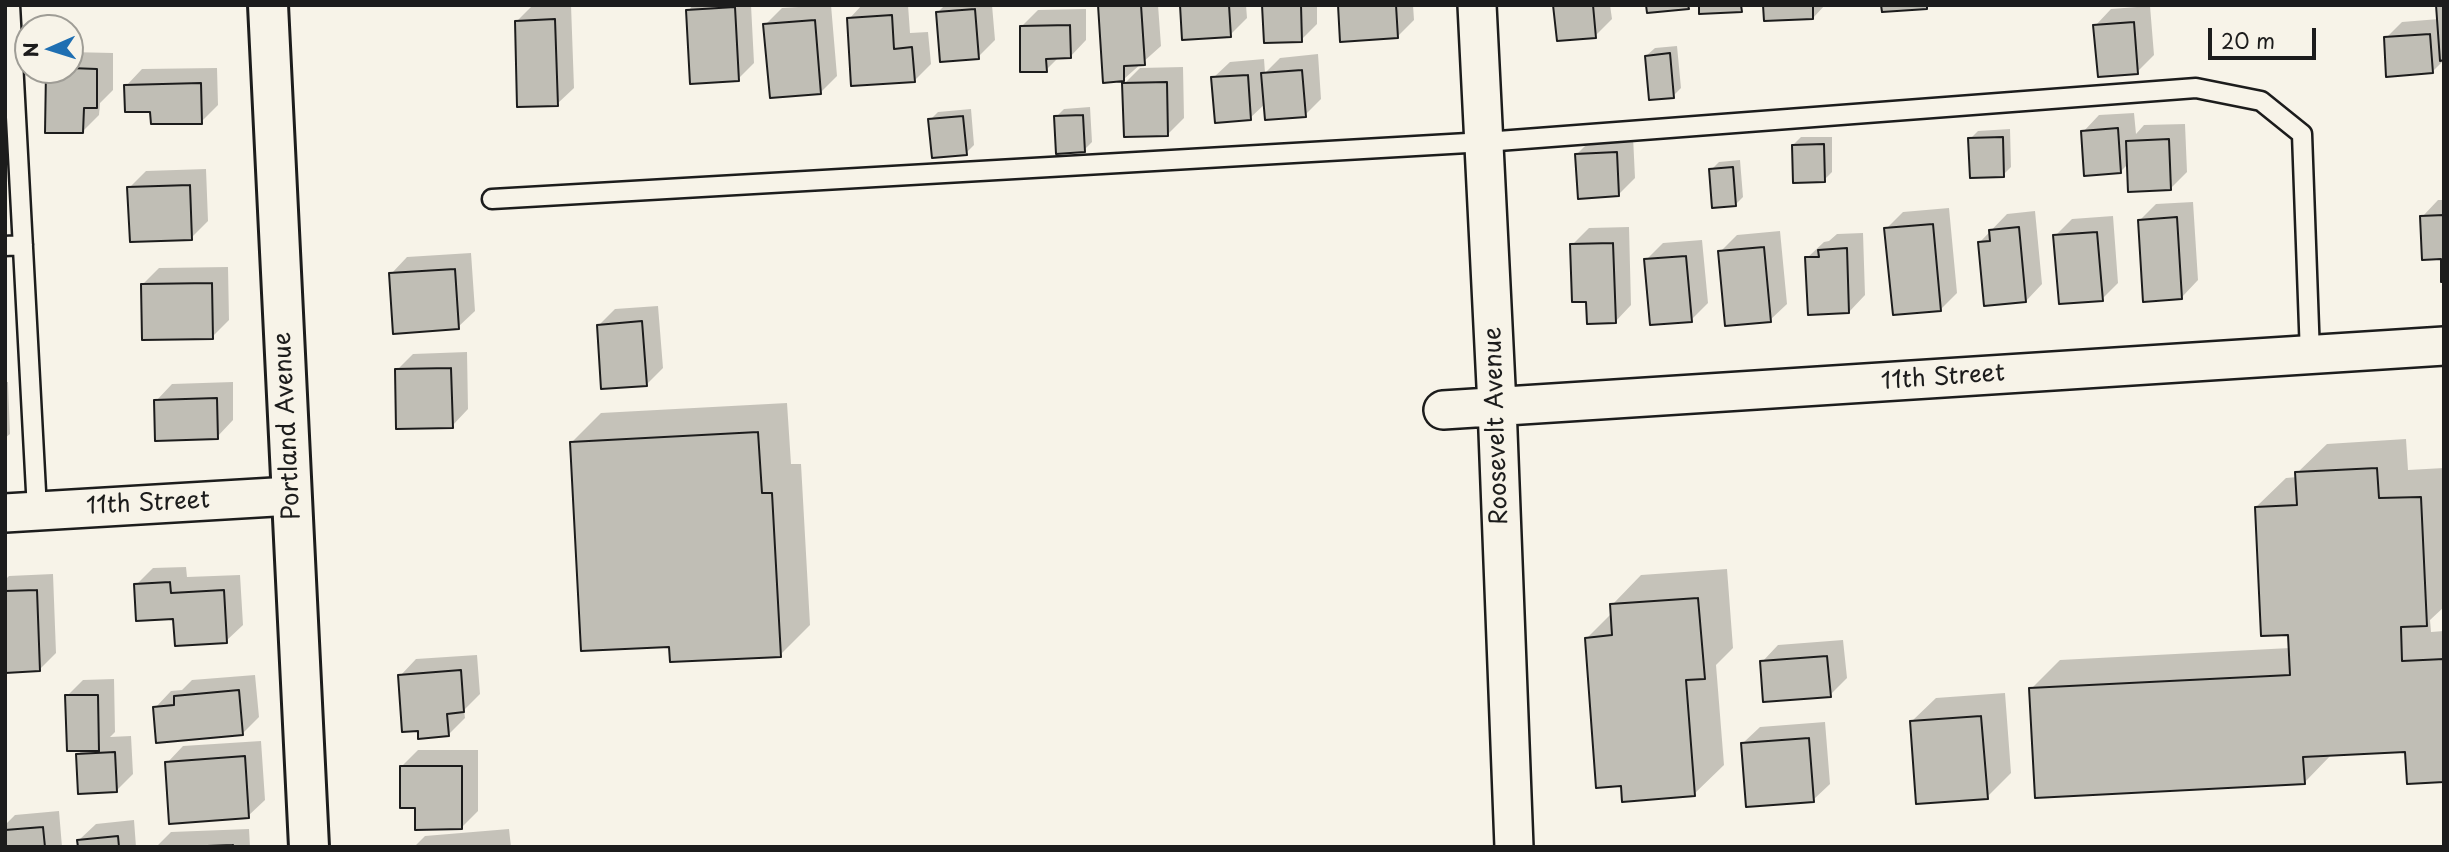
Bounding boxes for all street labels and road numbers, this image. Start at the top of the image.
street label: Roosevelt Avenue [1479,326,1515,526]
street label: Portland Avenue [269,331,307,521]
street label: 11th Street [1880,359,2006,397]
street label: 11th Street [85,486,211,522]

